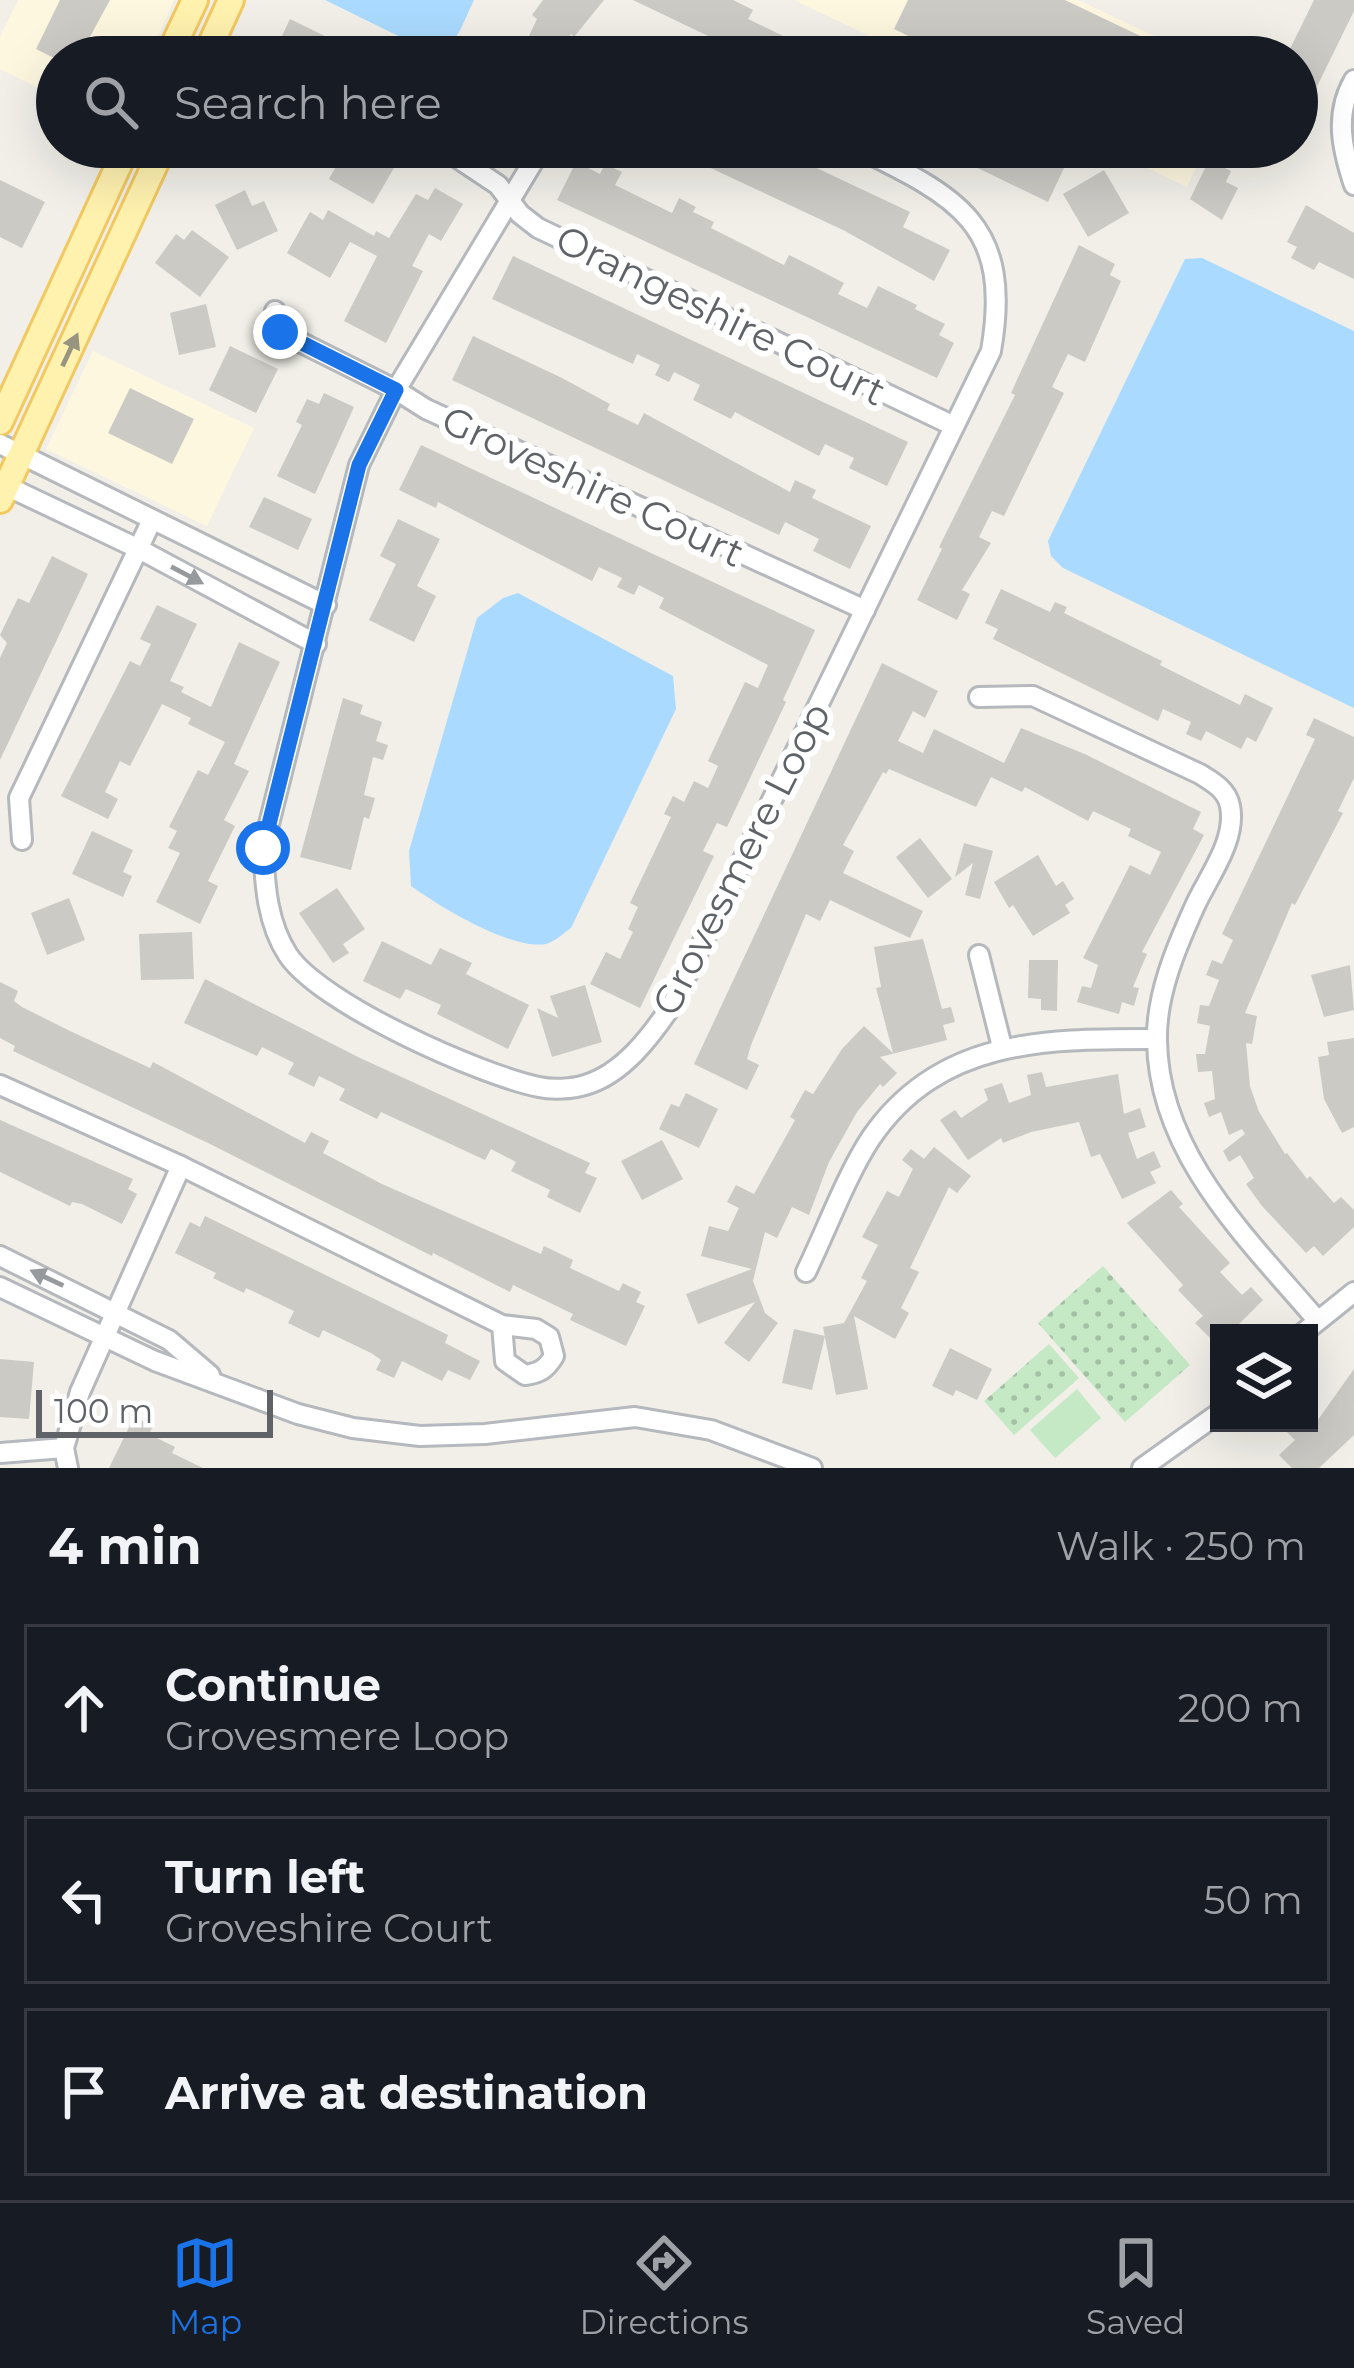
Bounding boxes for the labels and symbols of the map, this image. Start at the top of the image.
street label: Orangeshire Court [548,214,894,416]
route end [253,305,307,359]
one-way arrow [60,332,80,367]
street label: Groveshire Court [434,395,752,577]
one-way arrow [169,564,204,585]
street label: Grovesmere Loop [641,695,841,1023]
route start [236,821,290,875]
one-way arrow [29,1268,64,1288]
scale bar [36,1384,273,1437]

